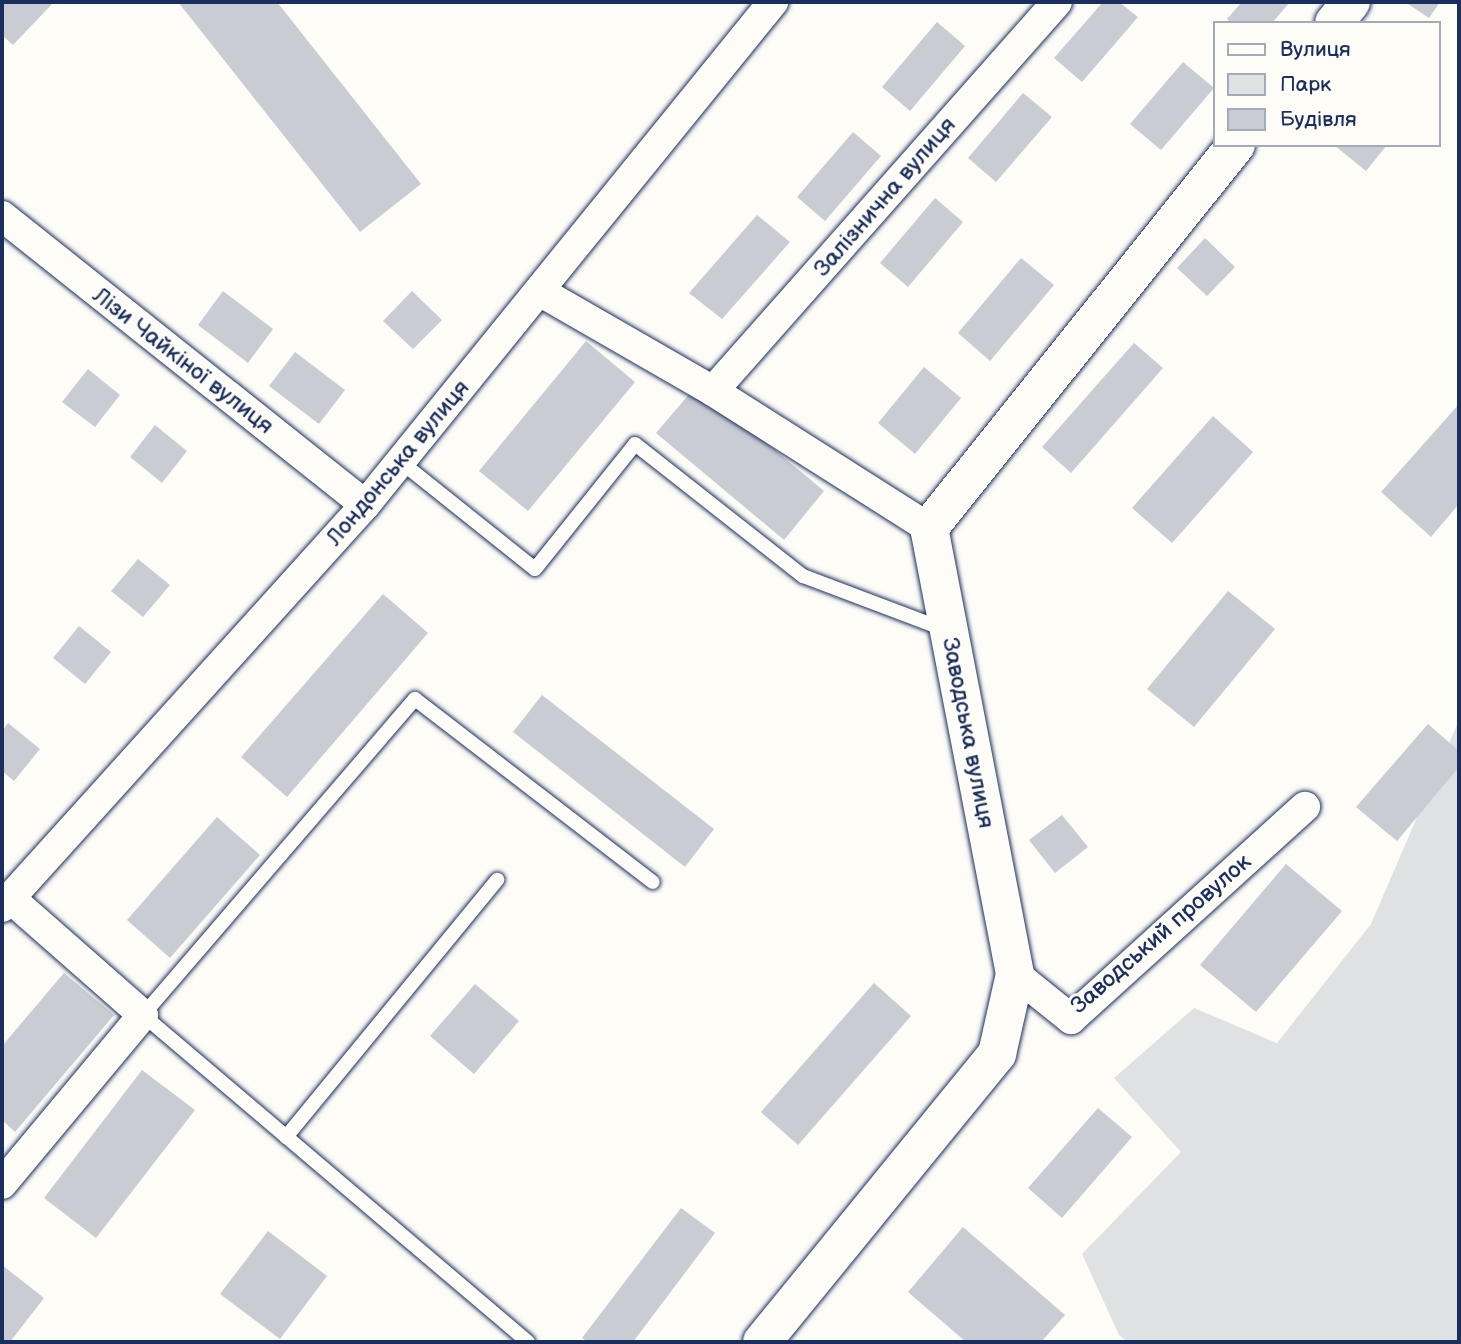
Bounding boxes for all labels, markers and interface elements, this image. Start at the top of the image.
legend [1212,21,1440,147]
text: Вулиця [1280,37,1351,62]
text: Парк [1280,72,1331,97]
text: Будівля [1280,107,1357,132]
street label: Залізнична вулиця [808,112,962,282]
street label: Лізи Чайкіної вулиця [87,282,279,440]
street label: Лондонська вулиця [321,375,475,551]
street label: Заводська вулиця [936,635,1000,831]
street label: Заводський провулок [1065,848,1257,1020]

